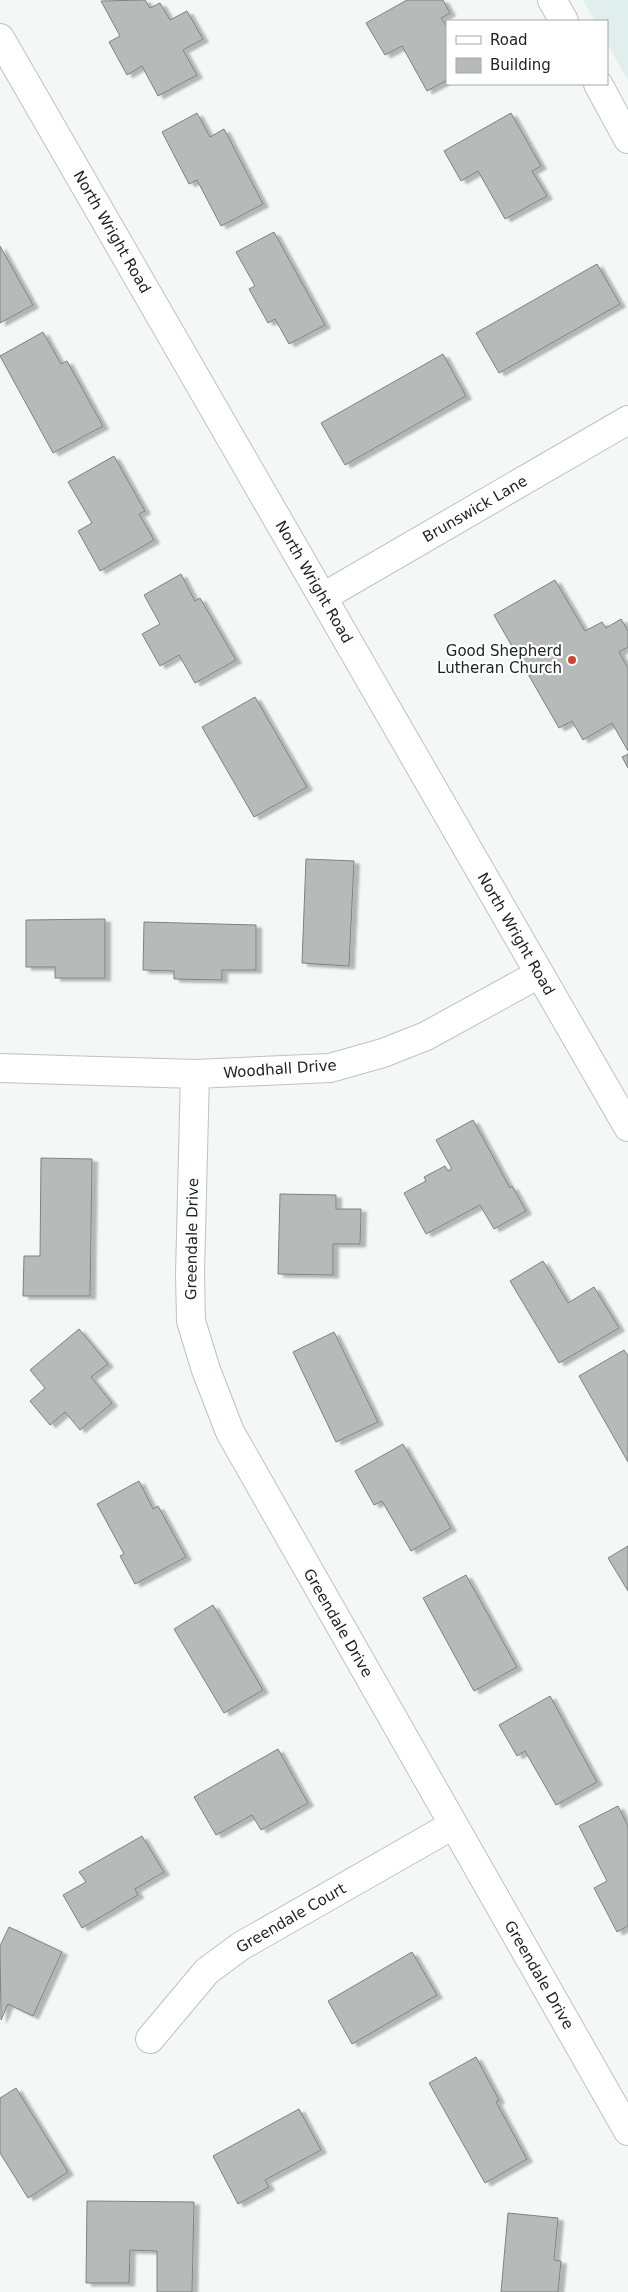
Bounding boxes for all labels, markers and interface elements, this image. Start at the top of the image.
legend [446,20,608,85]
text: Road [490,31,528,49]
text: Building [490,56,551,74]
street label: North Wright Road [70,168,154,296]
street label: Brunswick Lane [420,472,530,546]
street label: North Wright Road [272,518,356,646]
place label: Good Shepherd Lutheran Church [437,642,562,677]
marker: Good Shepherd Lutheran Church [566,654,578,666]
street label: North Wright Road [474,870,558,998]
street label: Woodhall Drive [223,1056,337,1082]
street label: Greendale Drive [182,1178,202,1300]
street label: Greendale Drive [300,1566,376,1680]
street label: Greendale Court [233,1879,349,1957]
street label: Greendale Drive [501,1918,577,2032]

